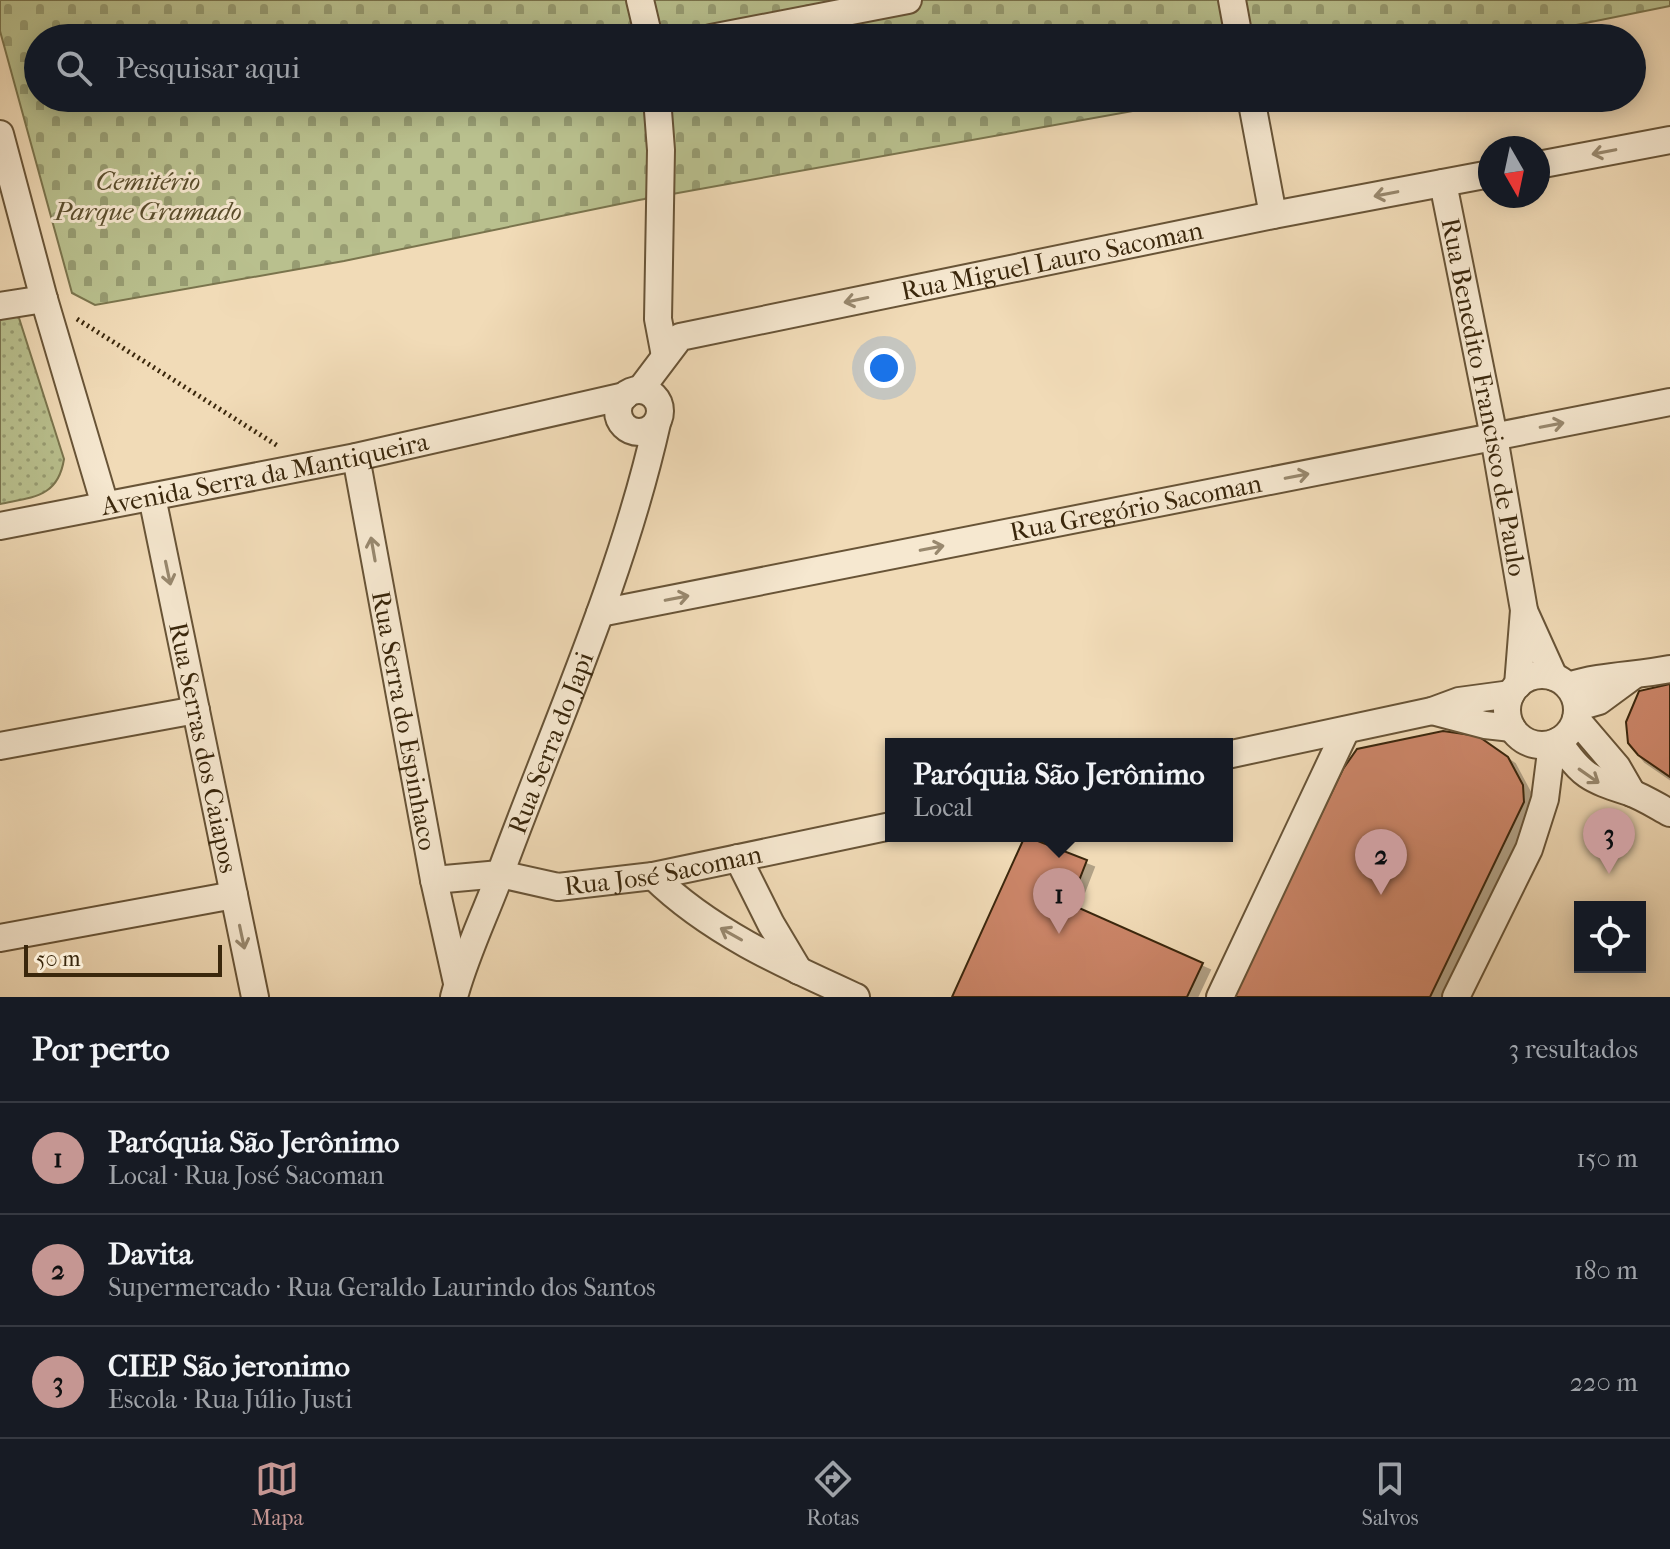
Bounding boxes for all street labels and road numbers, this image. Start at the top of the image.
street label: Rua Miguel Lauro Sacoman [898,214,1206,307]
street label: Rua Benedito Francisco de Paulo [1435,215,1533,579]
street label: Avenida Serra da Mantiqueira [98,425,432,522]
street label: Rua Gregório Sacoman [1007,467,1264,547]
street label: Rua Serra do Espinhaco [365,588,444,853]
street label: Rua Serras dos Caiapos [163,620,245,876]
street label: Rua Serra do Japi [501,647,600,838]
street label: Rua José Sacoman [562,838,765,902]

